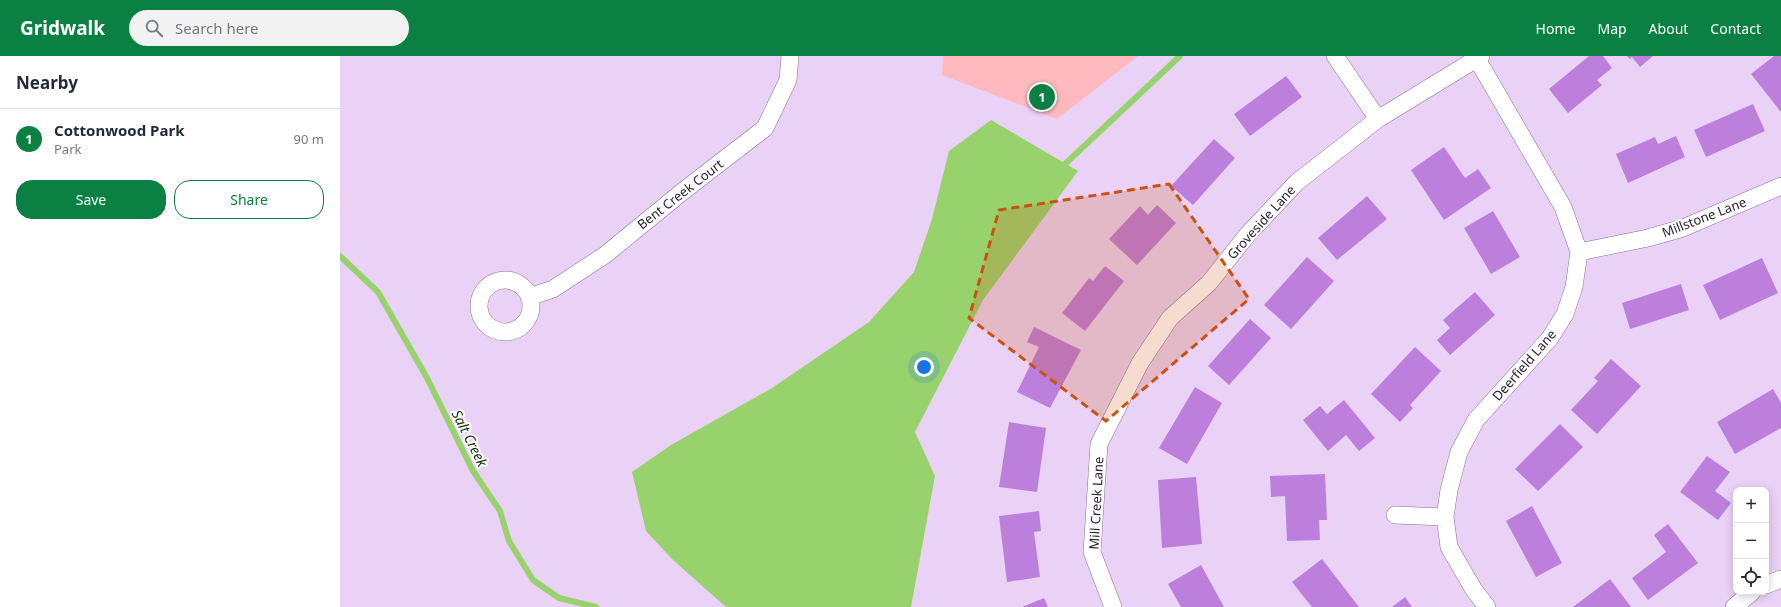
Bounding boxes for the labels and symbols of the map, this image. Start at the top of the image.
pin: 1 [1029,82,1055,112]
street label: Bent Creek Court [633,155,727,233]
street label: Groveside Lane [1223,181,1299,263]
street label: Millstone Lane [1659,193,1749,241]
street label: Deerfield Lane [1488,326,1560,404]
your location [914,357,934,377]
water label: Salt Creek [448,406,493,471]
street label: Mill Creek Lane [1085,456,1107,550]

